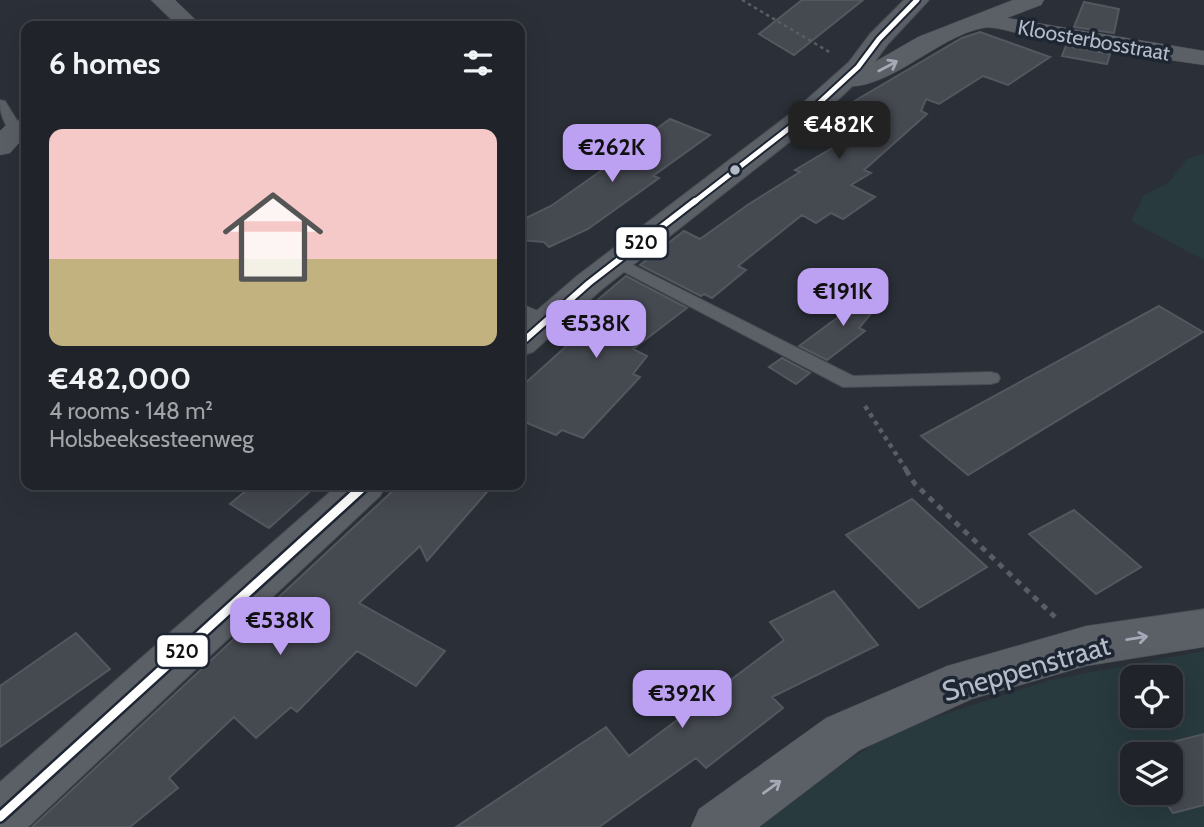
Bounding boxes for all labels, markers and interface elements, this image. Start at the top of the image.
street label: Kloosterbosstraat [1016,14,1172,66]
icon: filters [459,44,497,82]
text: 6 homes [49,45,160,82]
one-way arrow [877,58,898,72]
pin: €482K [790,102,888,161]
text: €482K [804,110,874,138]
pin: €262K [563,124,661,184]
text: €262K [579,133,645,161]
unlabelled marker [728,163,742,177]
icon: home [210,174,336,300]
line badge: 520 [615,226,668,259]
text: 520 [624,231,658,254]
pin: €191K [794,268,892,328]
text: €191K [813,277,873,305]
pin: €538K [547,300,645,360]
text: €538K [562,309,630,337]
text: €482,000 [49,360,191,397]
text: 4 rooms · 148 m² [49,397,213,425]
text: Holsbeeksesteenweg [49,425,254,453]
pin: €538K [231,598,329,657]
text: €538K [246,606,314,634]
street label: Sneppenstraat [938,628,1114,708]
one-way arrow [1125,631,1148,644]
line badge: 520 [156,634,209,668]
text: 520 [165,640,199,663]
map controls [1120,665,1183,805]
button: locate [1120,665,1183,728]
pin: €392K [633,670,731,730]
text: €392K [649,679,715,707]
button: layers [1120,742,1183,805]
one-way arrow [762,779,781,794]

